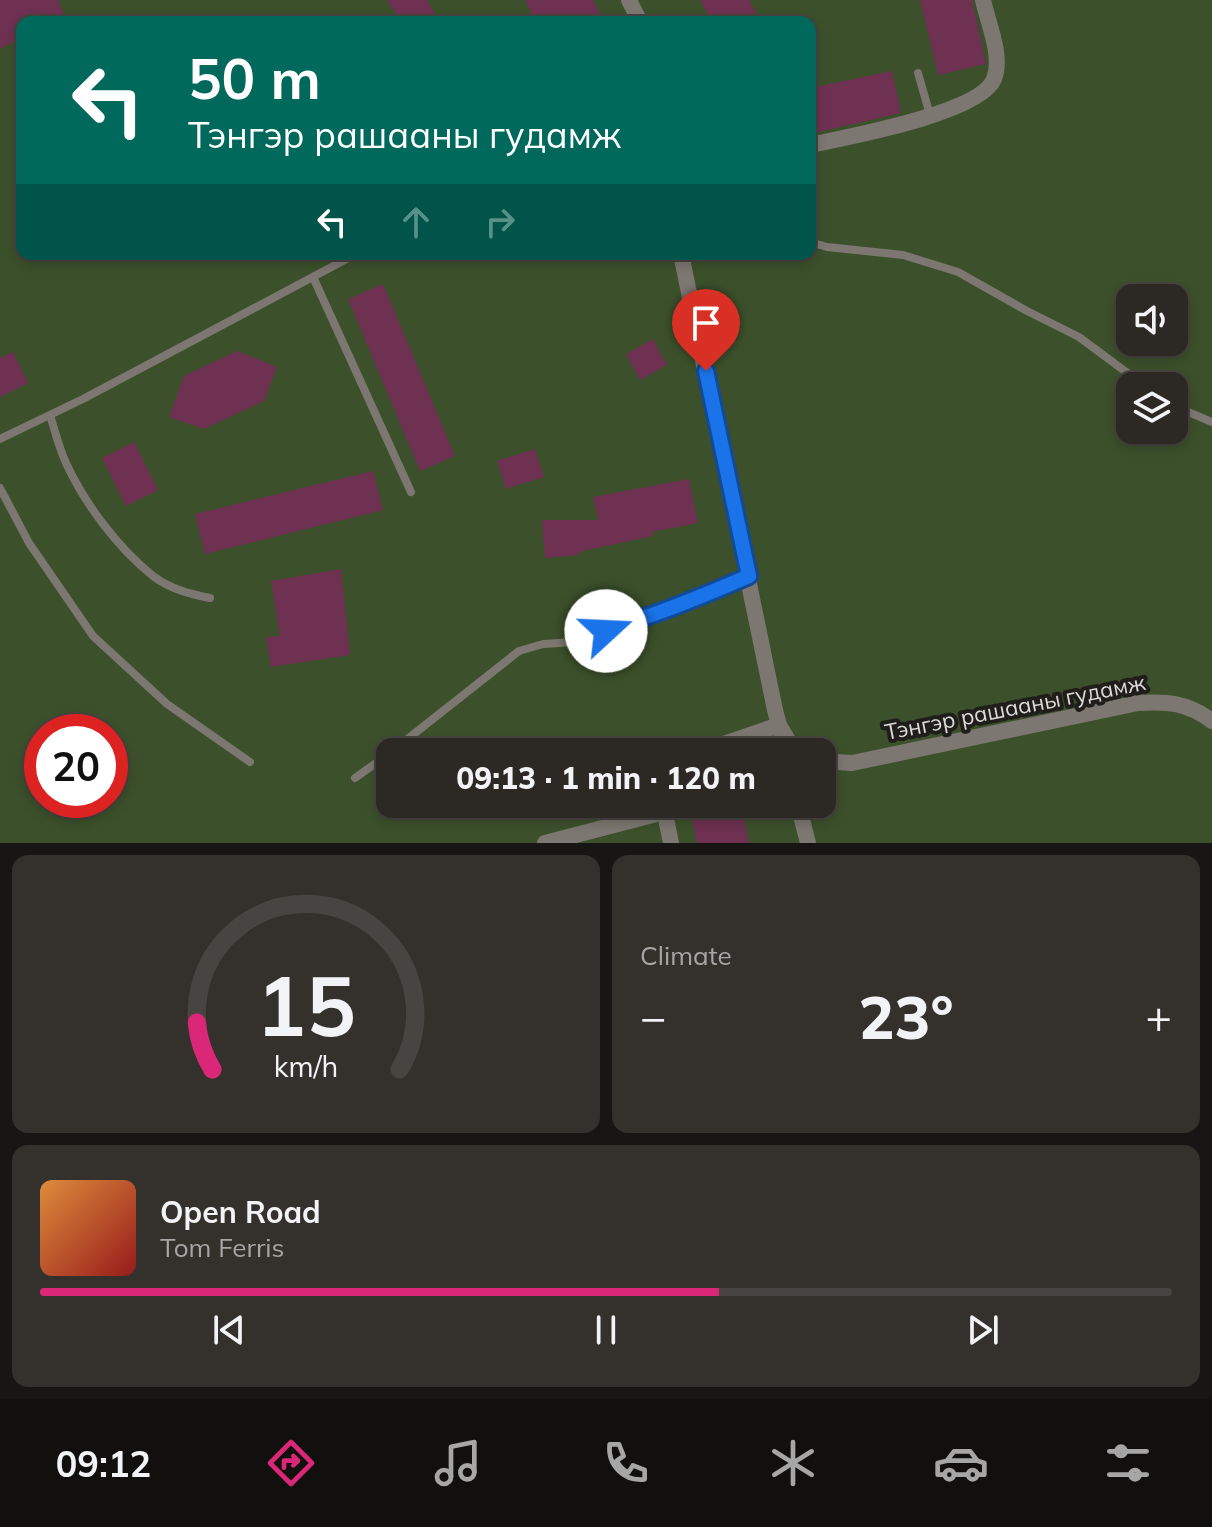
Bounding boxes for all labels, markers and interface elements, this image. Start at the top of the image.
text: 50 m [188,43,321,113]
icon: left [56,48,160,152]
text: Тэнгэр рашааны гудамж [188,112,621,157]
icon: left [310,200,354,244]
icon: ahead [394,200,438,244]
icon: right [478,200,522,244]
map controls [1116,284,1188,444]
button: sound [1116,284,1188,356]
pin [672,289,740,371]
icon: arrive [684,301,728,345]
button: layers [1116,372,1188,444]
position arrow [564,589,648,673]
street label: Тэнгэр рашааны гудамж [882,668,1148,746]
speed limit sign: 20 [24,714,128,818]
text: 09:13 · 1 min · 120 m [456,759,756,797]
text: Climate [640,939,732,972]
text: 15 [256,952,356,1057]
text: 23° [858,979,954,1054]
text: − [640,989,666,1044]
text: + [1146,989,1172,1044]
text: km/h [274,1048,338,1084]
text: Open Road [160,1193,321,1231]
text: Tom Ferris [160,1231,284,1264]
icon: previous [207,1308,251,1352]
icon: pause [584,1308,628,1352]
icon: next [961,1308,1005,1352]
icon: directions [263,1435,319,1491]
icon: music [430,1435,486,1491]
icon: phone [598,1435,654,1491]
icon: climate [765,1435,821,1491]
icon: car [933,1435,989,1491]
icon: filters [1100,1435,1156,1491]
text: 09:12 [56,1441,151,1486]

